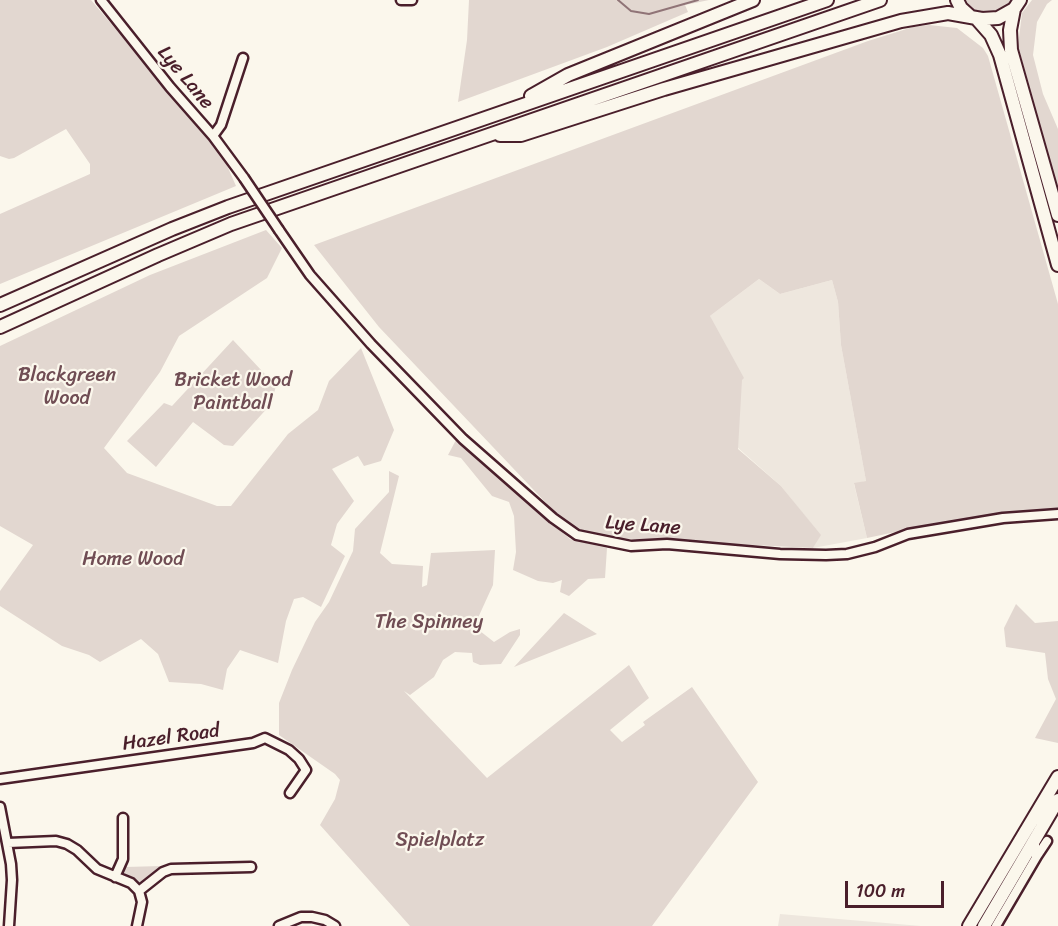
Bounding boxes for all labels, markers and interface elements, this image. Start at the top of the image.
street label: Lye Lane [152,41,218,115]
park label: Blackgreen Wood [18,364,116,411]
park label: Bricket Wood Paintball [174,369,292,416]
street label: Lye Lane [605,511,681,541]
park label: Home Wood [82,548,184,572]
park label: The Spinney [375,611,483,635]
street label: Hazel Road [121,719,221,757]
park label: Spielplatz [395,829,485,853]
scale bar [848,869,947,907]
text: 100 m [856,875,905,907]

